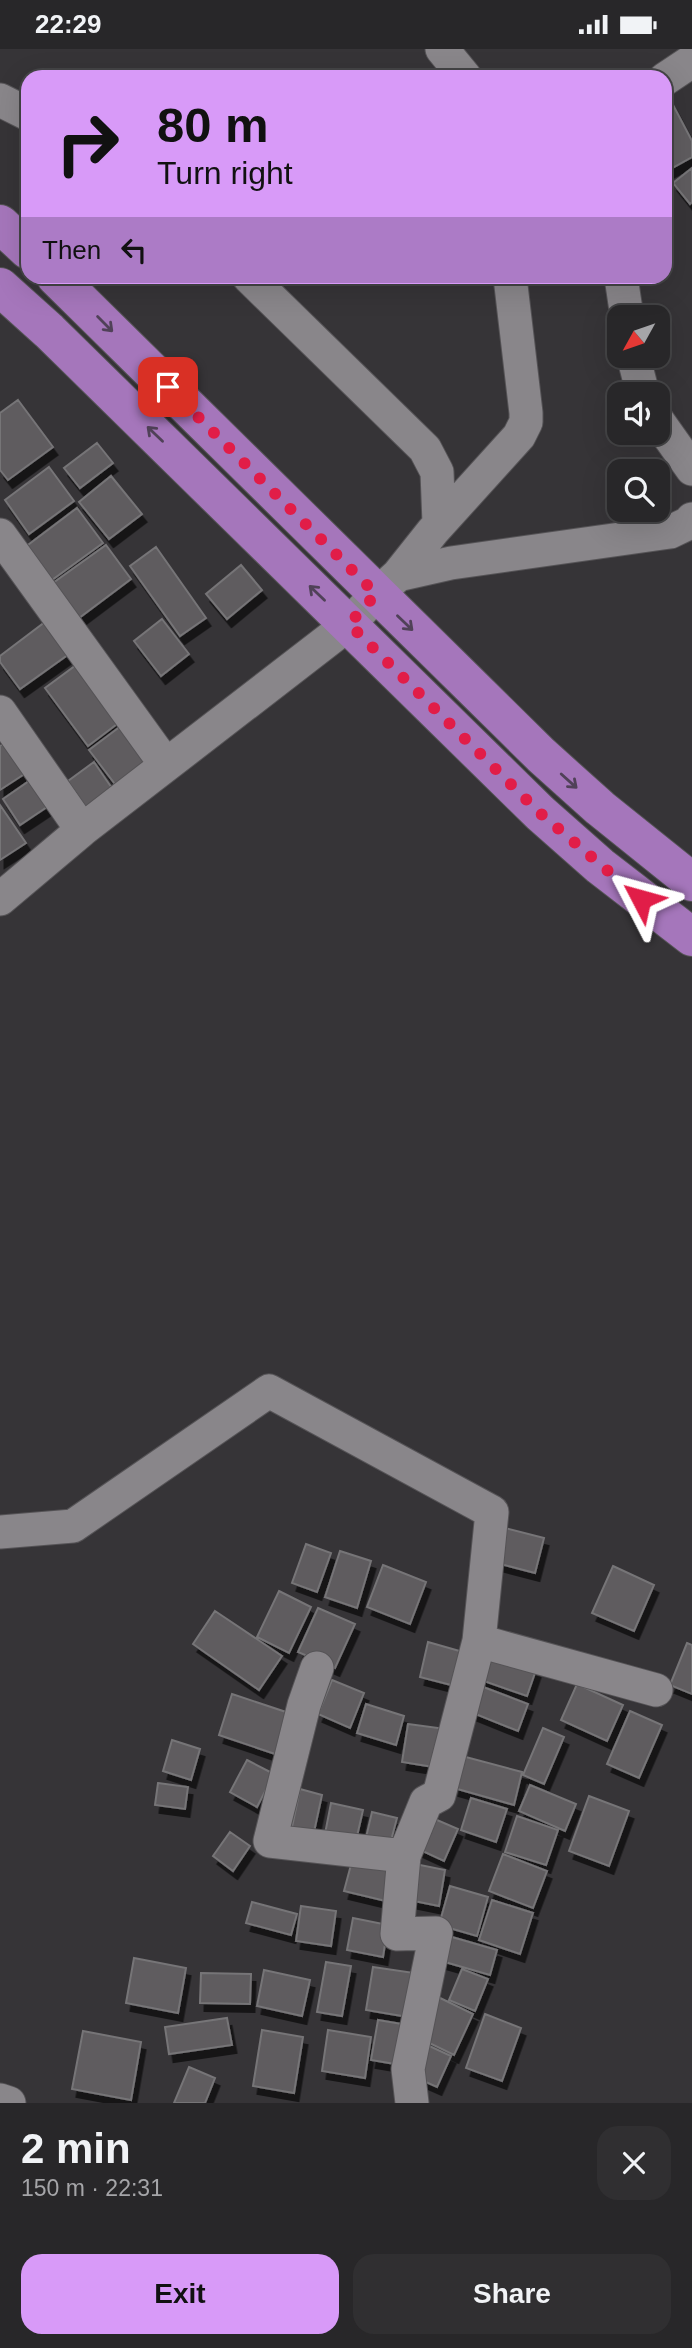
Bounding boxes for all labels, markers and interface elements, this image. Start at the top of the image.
text: 22:29 [35,9,102,39]
icon: right [42,98,133,189]
text: 80 m [157,98,269,152]
text: Turn right [157,155,293,191]
icon: left [115,231,153,269]
text: Then [42,235,101,265]
north arrow [607,305,670,367]
map controls [607,305,670,522]
one-way arrow [96,316,113,333]
pin [138,357,198,417]
icon: arrive [149,368,187,406]
button: sound [607,382,670,445]
one-way arrow [146,426,163,443]
button: search [607,459,670,522]
one-way arrow [309,585,326,602]
one-way arrow [396,614,413,631]
one-way arrow [560,772,577,789]
position arrow [604,862,678,936]
text: 2 min [21,2125,131,2172]
button: close [597,2126,671,2200]
text: 150 m · 22:31 [21,2175,163,2201]
button: Exit [21,2254,339,2334]
button: Share [353,2254,671,2334]

